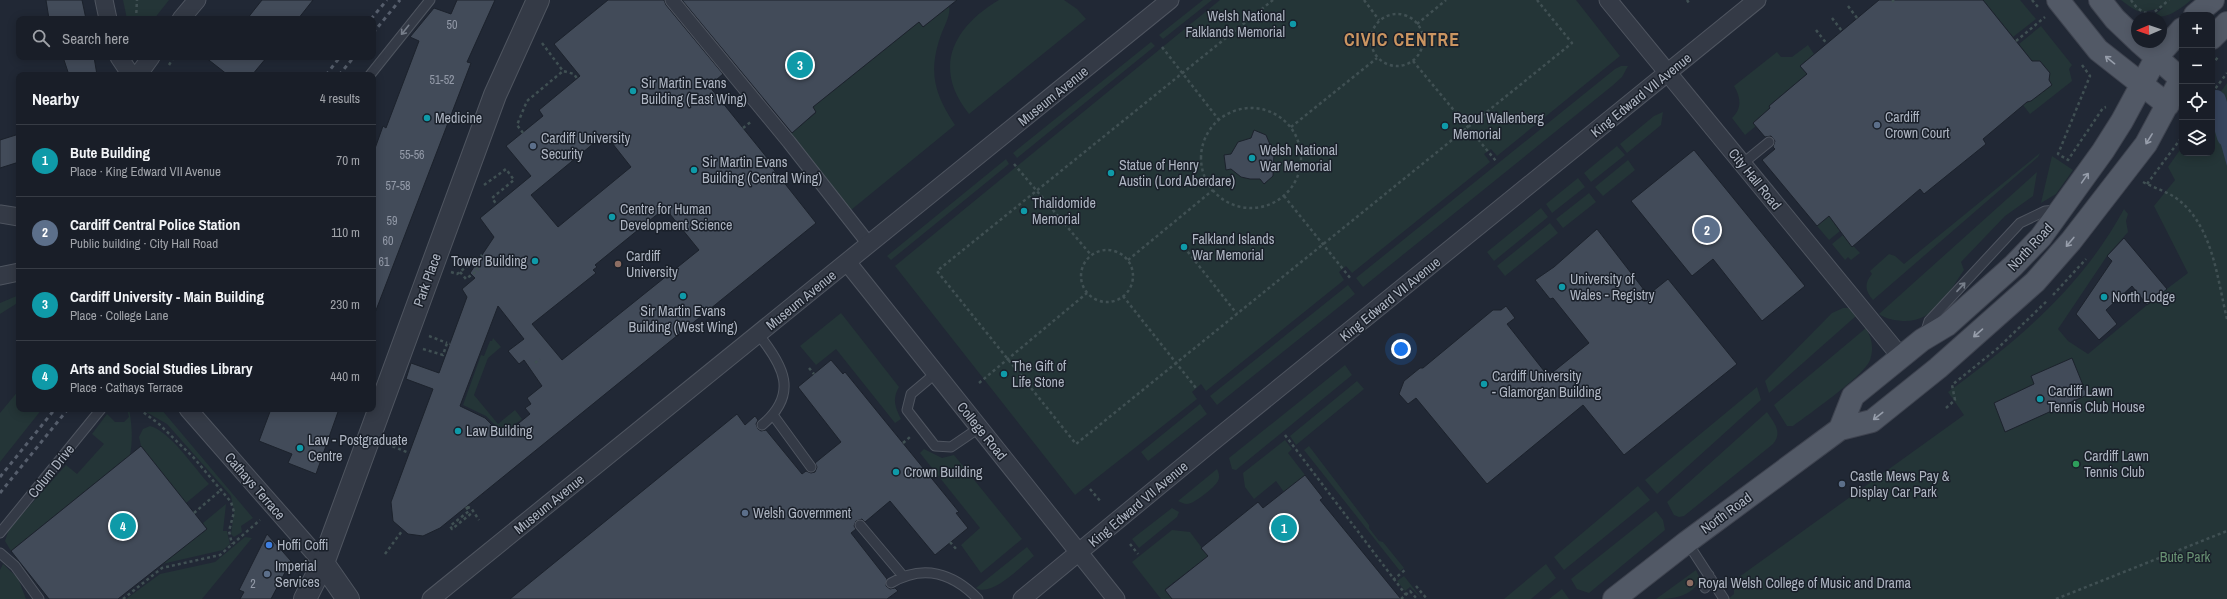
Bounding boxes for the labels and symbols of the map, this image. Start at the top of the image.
place label: Welsh National Falklands Memorial [1185,7,1285,41]
north arrow [2131,12,2167,48]
house number: 50 [447,17,457,33]
marker: Welsh National Falklands Memorial [1288,19,1298,29]
one-way arrow [401,25,410,36]
district label: CIVIC CENTRE [1344,27,1460,52]
street label: King Edward VII Avenue [1587,49,1695,141]
pin: 3 [787,50,813,80]
one-way arrow [2105,55,2116,64]
street label: Museum Avenue [1014,62,1092,130]
house number: 51-52 [429,72,455,88]
place label: Sir Martin Evans Building (East Wing) [641,74,747,108]
marker: Sir Martin Evans Building (East Wing) [628,86,638,96]
place label: Cardiff Crown Court [1885,108,1949,142]
place label: Medicine [435,109,482,127]
place label: Raoul Wallenberg Memorial [1453,109,1544,143]
marker: Medicine [422,113,432,123]
marker: Cardiff Crown Court [1872,120,1882,130]
marker: Raoul Wallenberg Memorial [1440,121,1450,131]
place label: Cardiff University Security [541,129,630,163]
one-way arrow [2145,133,2153,145]
marker: Cardiff University Security [528,141,538,151]
place label: Welsh National War Memorial [1260,141,1338,175]
street label: City Hall Road [1725,145,1785,213]
house number: 55-56 [399,147,425,163]
place label: Sir Martin Evans Building (Central Wing) [702,153,822,187]
marker: Welsh National War Memorial [1247,153,1257,163]
place label: Statue of Henry Austin (Lord Aberdare) [1118,156,1235,190]
marker: Sir Martin Evans Building (Central Wing) [689,165,699,175]
marker: Statue of Henry Austin (Lord Aberdare) [1106,168,1116,178]
one-way arrow [2081,172,2089,183]
house number: 57-58 [385,178,411,194]
place label: Thalidomide Memorial [1032,194,1096,228]
place label: Centre for Human Development Science [620,200,732,234]
marker: Thalidomide Memorial [1019,206,1029,216]
marker: Centre for Human Development Science [607,212,617,222]
house number: 59 [387,213,397,229]
pin: 2 [1694,215,1720,245]
street label: North Road [2003,219,2057,275]
place label: Falkland Islands War Memorial [1192,230,1275,264]
house number: 60 [383,233,393,249]
one-way arrow [2066,237,2075,247]
marker: Falkland Islands War Memorial [1179,242,1189,252]
place label: Cardiff University [626,247,678,281]
street label: Park Place [409,251,445,309]
place label: Tower Building [451,252,528,270]
street label: King Edward VII Avenue [1336,253,1444,345]
house number: 61 [379,254,390,270]
marker: Tower Building [530,256,540,266]
marker: Cardiff University [613,259,623,269]
street label: Museum Avenue [762,266,840,334]
place label: University of Wales - Registry [1570,270,1655,304]
marker: University of Wales - Registry [1557,282,1567,292]
one-way arrow [1956,282,1965,292]
place label: North Lodge [2112,288,2175,306]
marker: Sir Martin Evans Building (West Wing) [678,291,688,301]
marker: North Lodge [2099,292,2109,302]
place label: Sir Martin Evans Building (West Wing) [629,302,738,336]
one-way arrow [1973,329,1983,338]
your location [1391,339,1411,359]
place label: The Gift of Life Stone [1012,357,1067,391]
place label: Cardiff University - Glamorgan Building [1492,367,1602,401]
marker: The Gift of Life Stone [999,369,1009,379]
marker: Cardiff University - Glamorgan Building [1479,379,1489,389]
place label: Cardiff Lawn Tennis Club House [2048,382,2145,416]
marker: Cardiff Lawn Tennis Club House [2035,394,2045,404]
street label: College Road [953,398,1011,464]
one-way arrow [1873,412,1884,421]
place label: Law Building [466,422,533,440]
marker: Law Building [453,426,463,436]
place label: Law - Postgraduate Centre [308,431,408,465]
street label: Colum Drive [24,441,78,501]
marker: Law - Postgraduate Centre [295,443,305,453]
place label: Cardiff Lawn Tennis Club [2084,447,2149,481]
street label: Cathays Terrace [221,449,289,523]
street label: King Edward VII Avenue [1085,457,1191,551]
marker: Cardiff Lawn Tennis Club [2071,459,2081,469]
place label: Crown Building [904,463,983,481]
marker: Crown Building [891,467,901,477]
place label: Castle Mews Pay & Display Car Park [1850,467,1950,501]
street label: Museum Avenue [510,470,588,538]
marker: Castle Mews Pay & Display Car Park [1837,479,1847,489]
street label: North Road [1697,488,1755,538]
place label: Welsh Government [753,504,851,522]
marker: Welsh Government [740,508,750,518]
pin: 4 [110,511,136,541]
pin: 1 [1271,513,1297,543]
place label: Hoffi Coffi [277,536,328,554]
marker: Hoffi Coffi [264,540,274,550]
park label: Bute Park [2160,548,2210,566]
place label: Imperial Services [275,557,320,591]
marker: Imperial Services [262,569,272,579]
place label: Royal Welsh College of Music and Drama [1698,574,1912,592]
house number: 2 [250,576,256,592]
marker: Royal Welsh College of Music and Drama [1685,578,1695,588]

